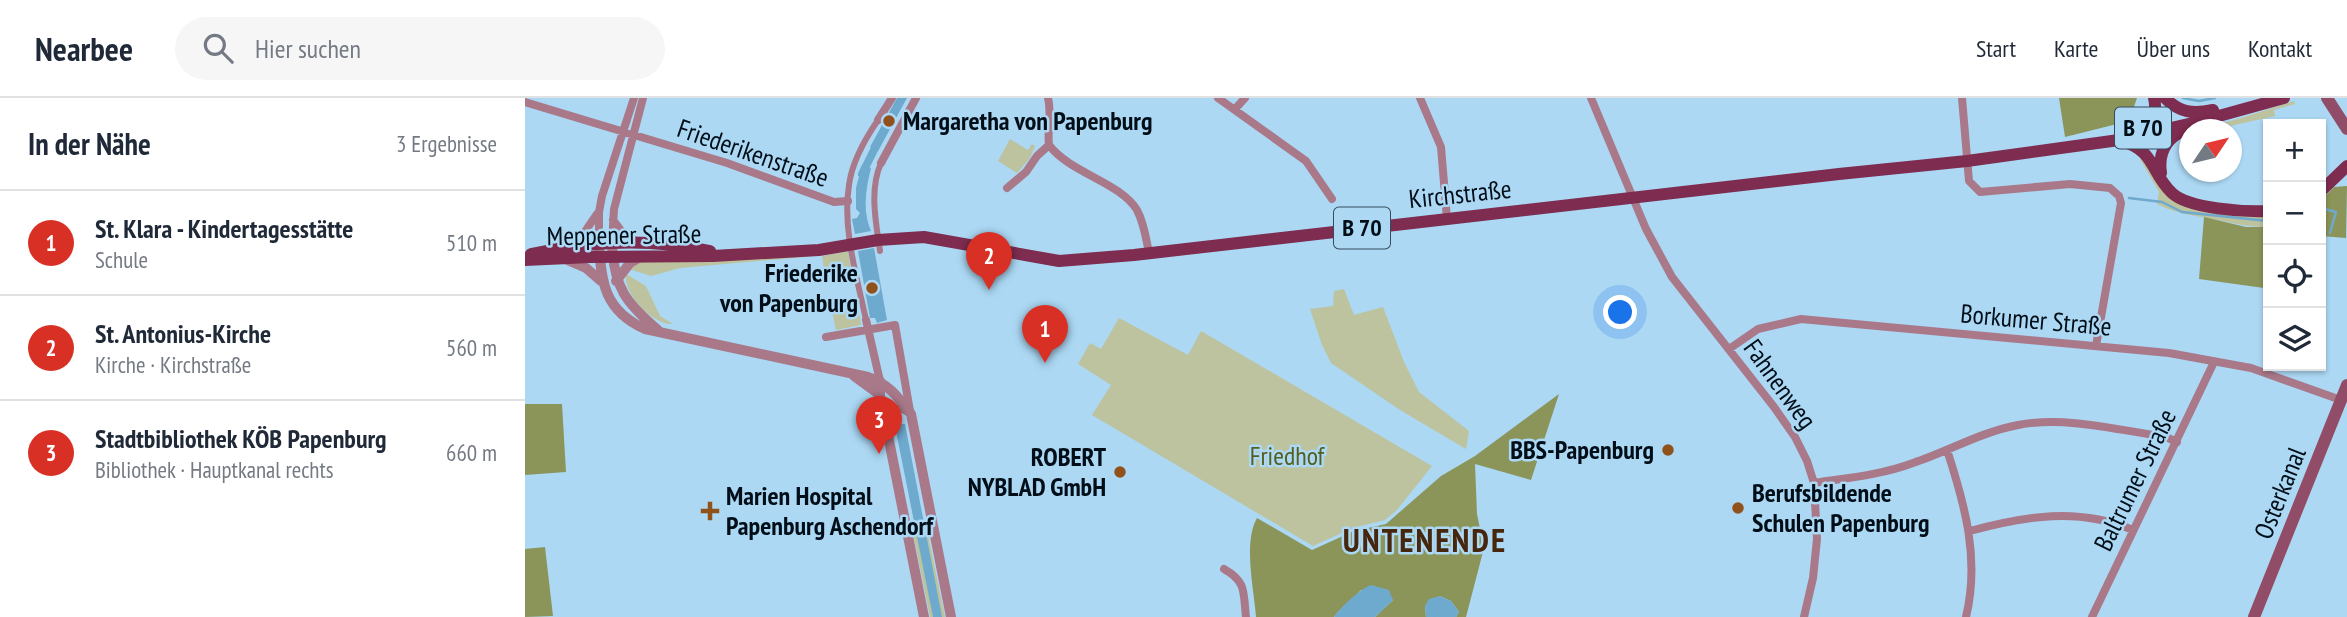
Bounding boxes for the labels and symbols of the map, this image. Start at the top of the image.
place label: Margaretha von Papenburg [903,104,1152,137]
road number: B 70 [2115,108,2171,148]
street label: Friederikenstraße [673,111,833,194]
marker: Margaretha von Papenburg [881,113,897,129]
north arrow [2179,119,2242,182]
street label: Kirchstraße [1407,172,1513,215]
road number: B 70 [1334,208,1390,248]
street label: Meppener Straße [546,217,702,252]
pin: 2 [966,232,1012,290]
place label: Friederike von Papenburg [719,256,858,319]
marker: Friederike von Papenburg [864,280,880,296]
your location [1603,295,1637,329]
street label: Borkumer Straße [1959,296,2113,343]
pin: 1 [1022,305,1068,363]
street label: Fahnenweg [1737,332,1824,435]
pin: 3 [856,396,902,454]
street label: Baltrumer Straße [2086,403,2183,556]
place label: BBS-Papenburg [1510,433,1654,466]
park label: Friedhof [1250,439,1326,472]
place label: ROBERT NYBLAD GmbH [968,440,1107,503]
marker: BBS-Papenburg [1660,442,1676,458]
street label: Osterkanal [2246,442,2313,544]
marker: ROBERT NYBLAD GmbH [1112,464,1128,480]
place label: Berufsbildende Schulen Papenburg [1752,476,1929,539]
place label: Marien Hospital Papenburg Aschendorf [726,479,935,542]
marker: Berufsbildende Schulen Papenburg [1730,500,1746,516]
marker: Marien Hospital Papenburg Aschendorf [700,501,720,521]
district label: UNTENENDE [1343,518,1507,561]

